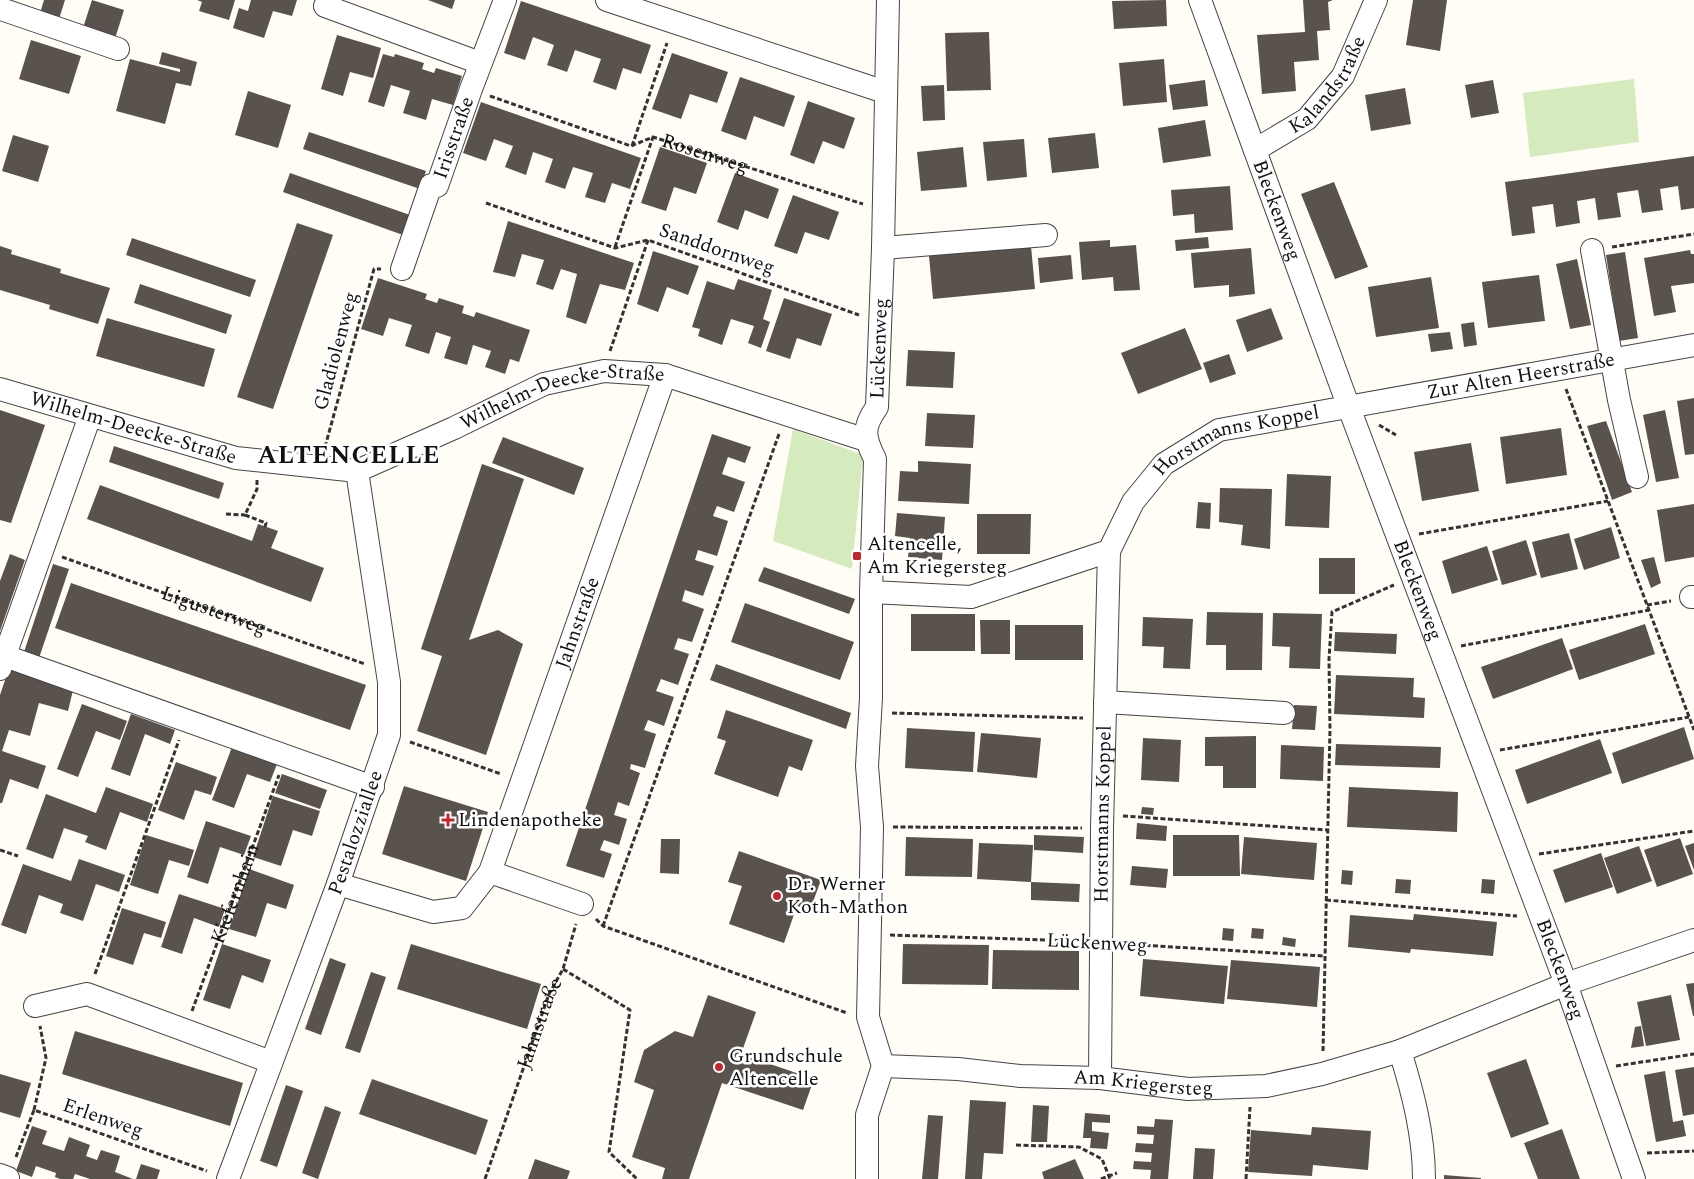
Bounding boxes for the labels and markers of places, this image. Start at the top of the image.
place label: Altencelle, Am Kriegersteg [867,529,1007,582]
marker: Altencelle, Am Kriegersteg [851,550,863,562]
place label: Lindenapotheke [458,805,602,835]
marker: Lindenapotheke [442,814,454,826]
place label: Dr. Werner Koth-Mathon [787,869,908,922]
marker: Dr. Werner Koth-Mathon [771,890,783,902]
place label: Grundschule Altencelle [729,1041,843,1094]
marker: Grundschule Altencelle [713,1061,725,1073]

